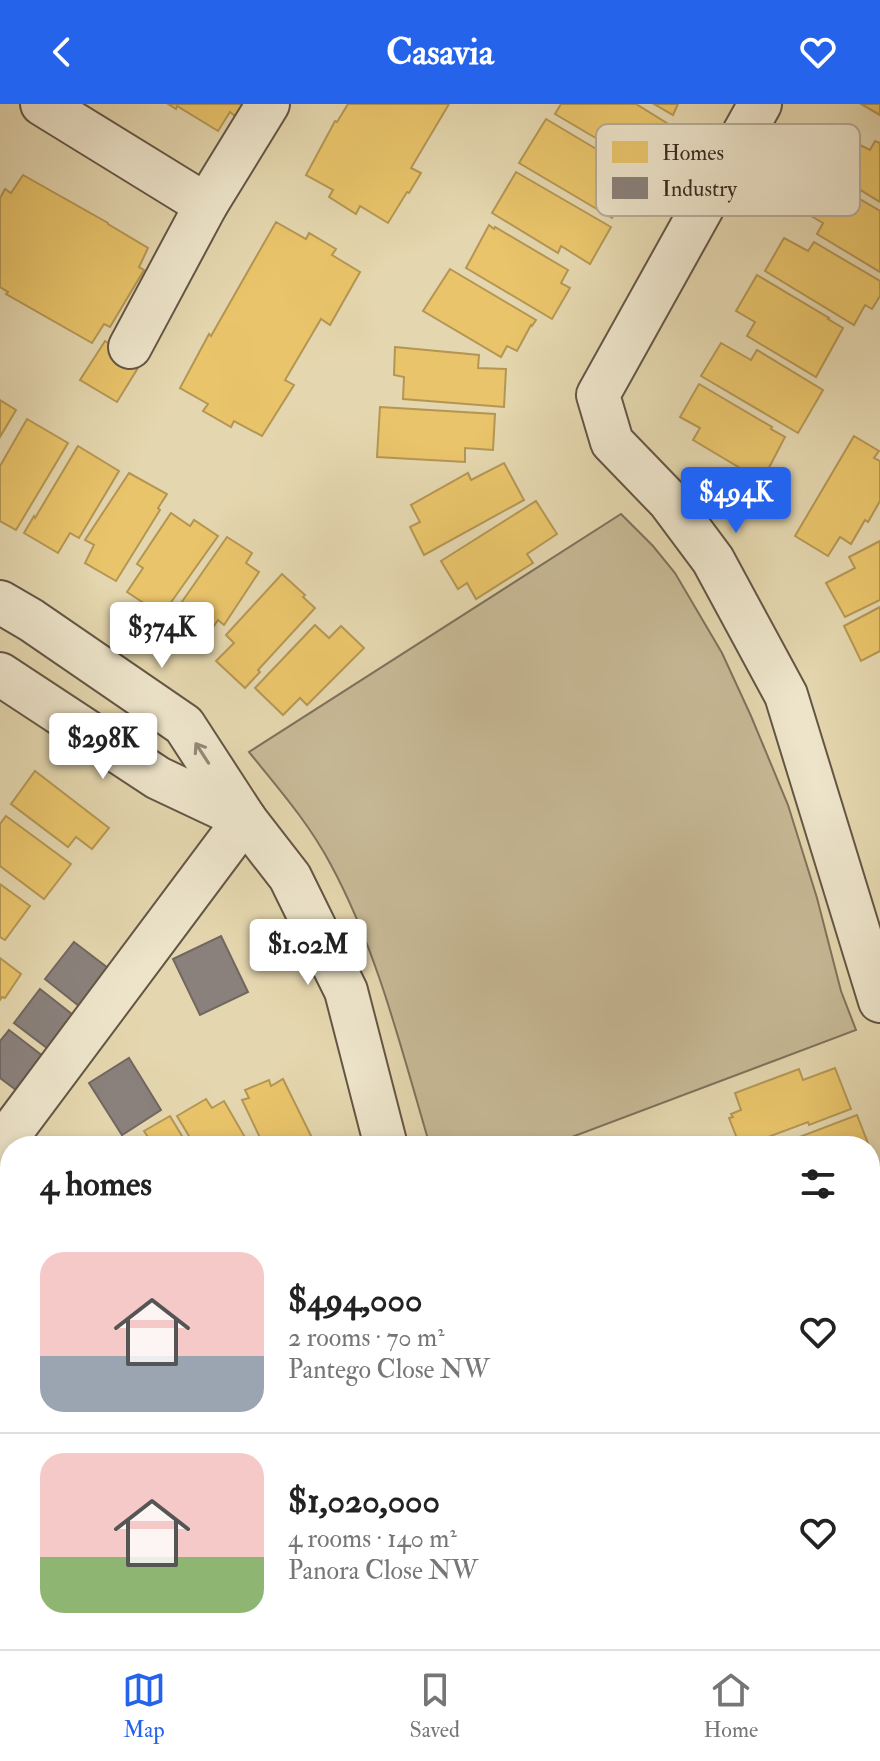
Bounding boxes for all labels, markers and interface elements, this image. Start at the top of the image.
icon: back [40,30,84,74]
text: Casavia [386,30,494,75]
icon: heart [796,30,840,74]
legend [596,124,860,216]
text: Homes [662,139,724,167]
text: Industry [662,175,737,203]
pin: $494K [680,467,792,535]
text: $494K [699,477,773,509]
pin: $374K [106,602,218,670]
text: $374K [128,612,196,644]
pin: $298K [47,713,159,781]
text: $298K [67,723,139,755]
one-way arrow [194,743,210,765]
pin: $1.02M [243,919,373,987]
text: $1.02M [268,929,348,961]
icon: filters [796,1162,840,1206]
text: 4 homes [40,1163,152,1206]
text: $494,000 [288,1279,422,1322]
icon: home [104,1284,200,1380]
icon: heart [796,1310,840,1354]
text: 2 rooms · 70 m² [288,1322,445,1354]
text: Pantego Close NW [288,1354,490,1386]
text: $1,020,000 [288,1480,440,1523]
icon: home [104,1485,200,1581]
icon: heart [796,1511,840,1555]
text: 4 rooms · 140 m² [288,1523,457,1555]
text: Panora Close NW [288,1555,478,1587]
tab: Map [122,1668,166,1744]
tab: Saved [410,1668,460,1744]
tab: Home [704,1668,758,1744]

